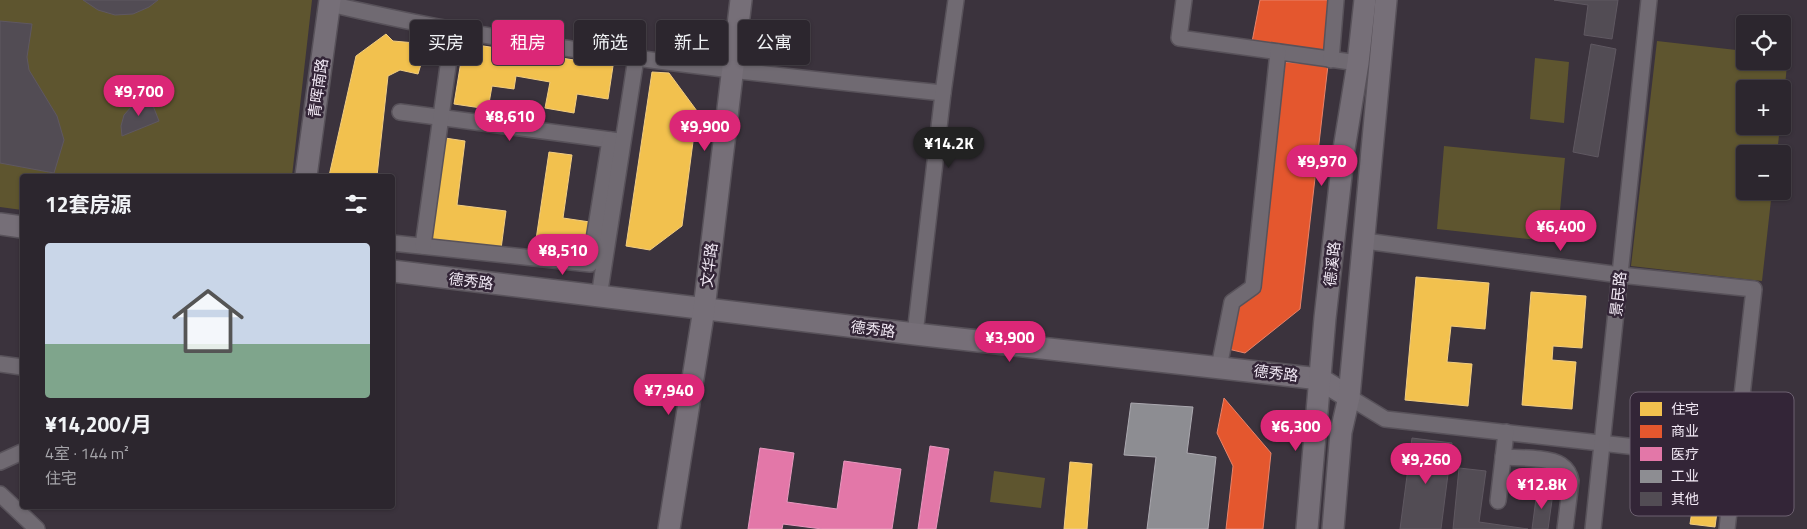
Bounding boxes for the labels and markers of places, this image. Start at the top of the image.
pin: ¥9,700 [98,74,180,117]
pin: ¥8,610 [469,100,551,142]
pin: ¥9,900 [664,110,746,152]
pin: ¥14.2K [908,126,990,169]
pin: ¥9,970 [1281,144,1363,187]
pin: ¥6,400 [1520,210,1602,252]
pin: ¥8,510 [522,234,604,276]
pin: ¥3,900 [969,320,1051,363]
pin: ¥7,940 [628,374,710,416]
pin: ¥6,300 [1255,410,1337,452]
pin: ¥9,260 [1385,442,1467,485]
pin: ¥12.8K [1501,468,1583,510]

